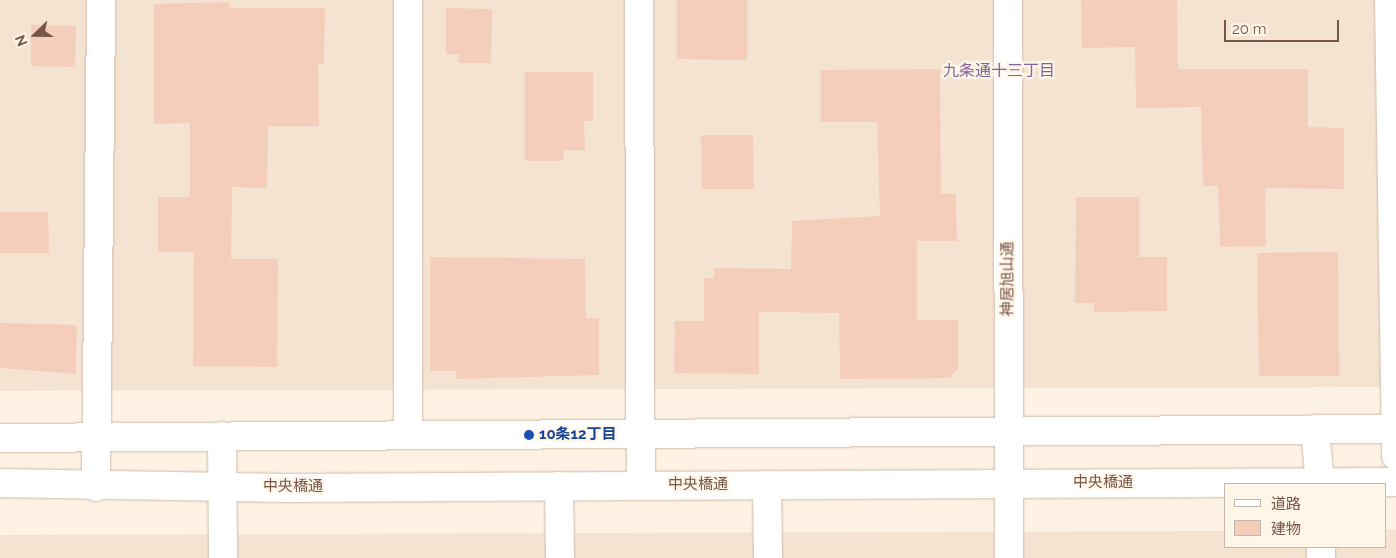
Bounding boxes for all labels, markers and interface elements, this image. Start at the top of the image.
north arrow [10,10,60,60]
scale bar [1226,10,1341,42]
text: 20 m [1232,20,1267,38]
text: N [12,33,31,49]
district label: 九条通十三丁目 [943,61,1055,81]
street label: 神居旭山通 [999,242,1017,316]
place label: 10条12丁目 [539,426,616,444]
marker: 10条12丁目 [523,429,535,441]
street label: 中央橋通 [1073,474,1133,492]
street label: 中央橋通 [668,476,728,494]
street label: 中央橋通 [263,478,323,496]
legend [1224,483,1386,548]
text: 道路 [1271,495,1301,513]
text: 建物 [1271,520,1301,538]

